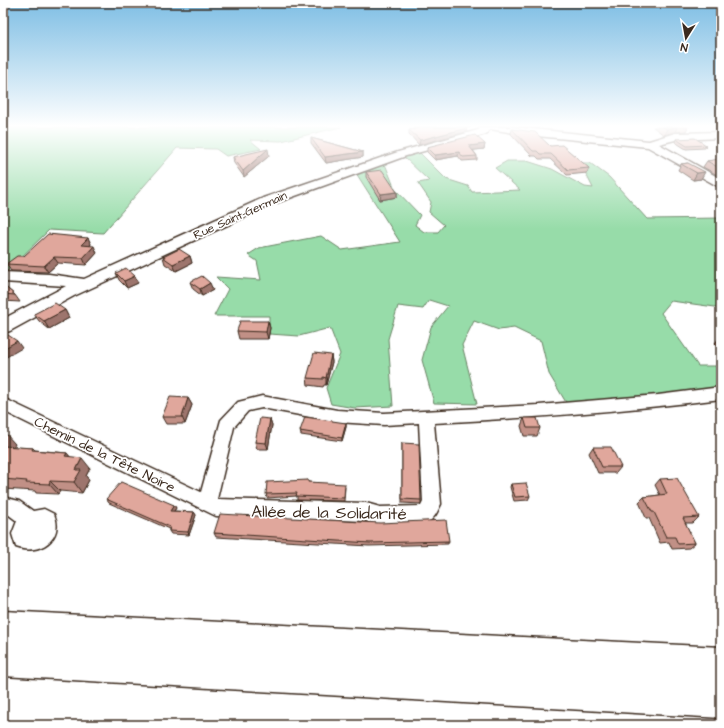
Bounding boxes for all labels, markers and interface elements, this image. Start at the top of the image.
north arrow [666,18,706,58]
text: N [679,39,689,55]
street label: Rue Saint-Germain [191,187,290,244]
street label: Chemin de la Tête Noire [31,412,179,498]
street label: Allée de la Solidarité [251,500,407,526]

